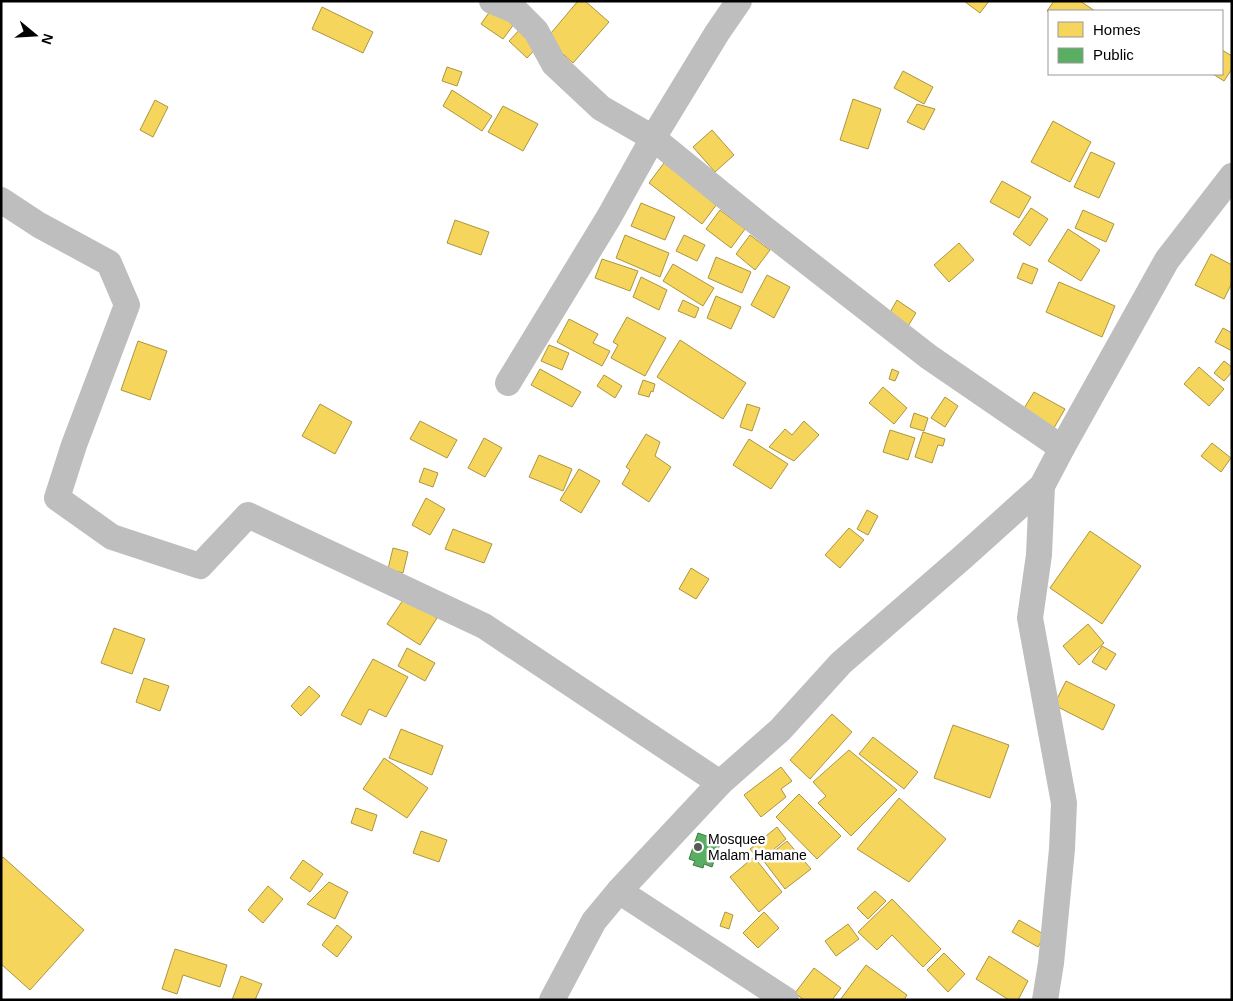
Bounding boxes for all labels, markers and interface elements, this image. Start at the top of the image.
north arrow [10,10,60,60]
legend [1048,10,1223,75]
text: Homes [1093,21,1141,38]
text: N [38,32,57,46]
text: Public [1093,46,1134,63]
place label: Mosquee Malam Hamane [708,831,807,863]
marker: Mosquee Malam Hamane [692,841,704,853]

